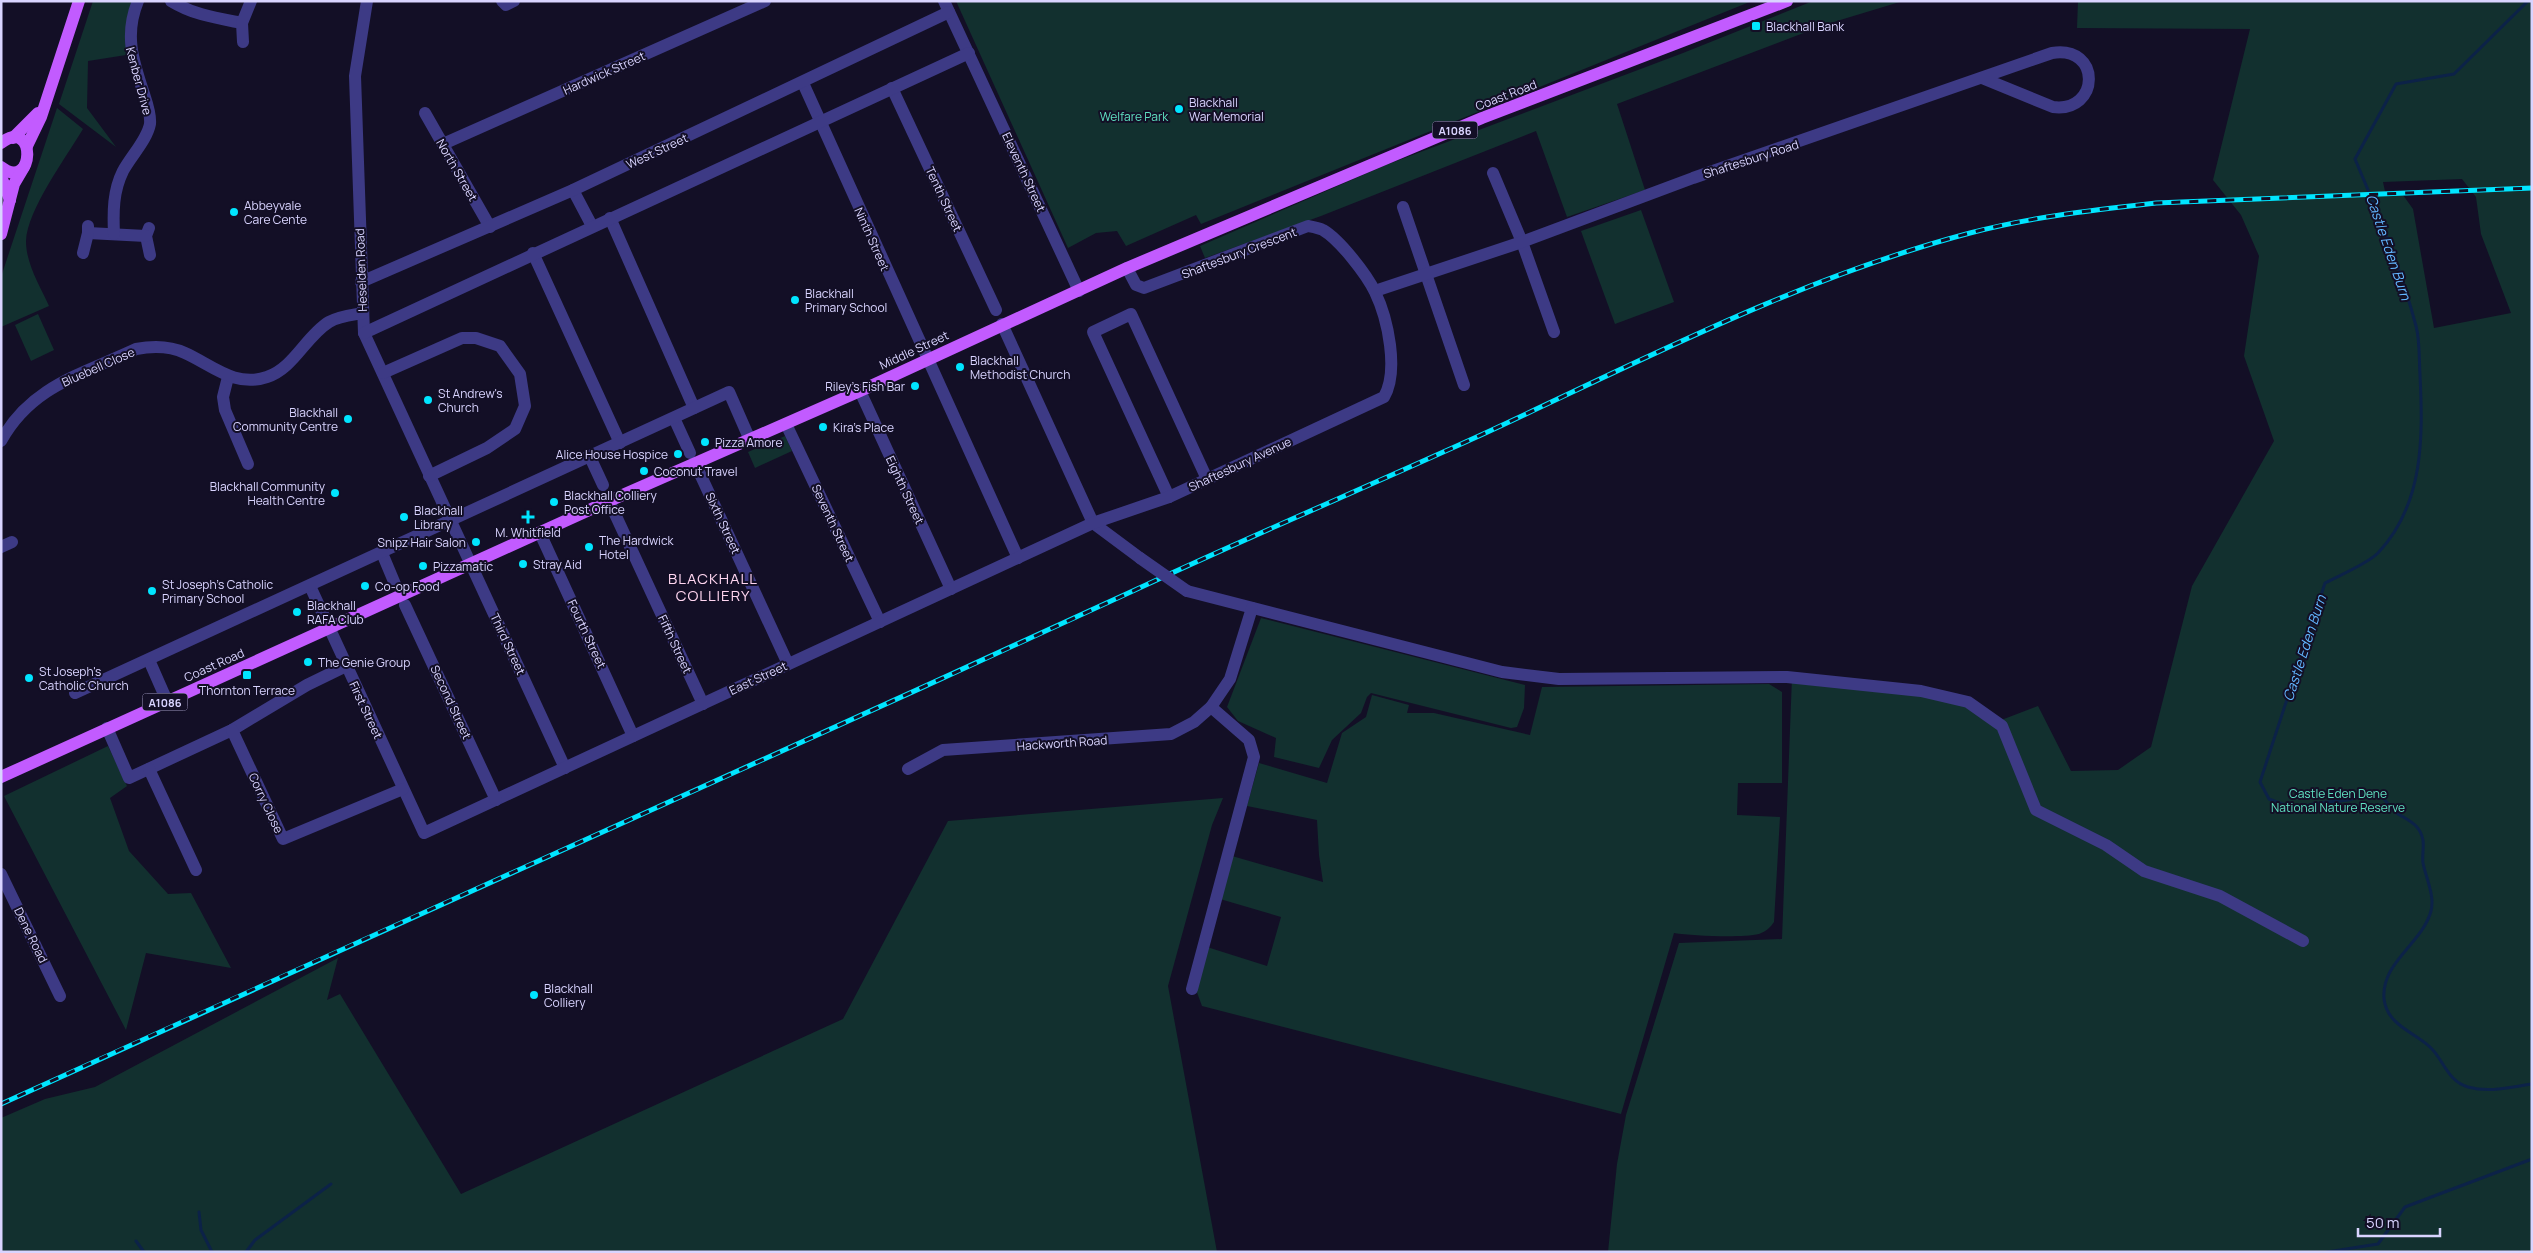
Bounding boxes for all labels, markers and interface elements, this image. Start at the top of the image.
place label: Blackhall Bank [1766,18,1845,35]
marker: Blackhall Bank [1750,20,1762,32]
street label: Kenber Drive [122,45,156,117]
street label: Hardwick Street [560,47,648,99]
street label: Coast Road [1473,76,1539,114]
place label: Blackhall War Memorial [1189,94,1264,125]
marker: Blackhall War Memorial [1173,103,1185,115]
park label: Welfare Park [1100,108,1169,125]
road number: A1086 [1432,122,1478,138]
street label: West Street [623,129,691,173]
street label: Eleventh Street [998,130,1050,215]
street label: North Street [432,136,482,204]
street label: Shaftesbury Road [1701,136,1801,182]
street label: Tenth Street [922,164,967,234]
water label: Castle Eden Burn [2362,192,2416,303]
place label: Abbeyvale Care Cente [244,197,307,228]
street label: Ninth Street [850,205,894,274]
marker: Abbeyvale Care Cente [228,206,240,218]
street label: Shaftesbury Crescent [1179,223,1299,283]
street label: Heselden Road [351,228,371,312]
place label: Blackhall Primary School [805,285,887,316]
marker: Blackhall Primary School [789,294,801,306]
street label: Middle Street [877,326,952,373]
street label: Bluebell Close [59,343,137,391]
place label: Blackhall Methodist Church [970,352,1070,383]
marker: Blackhall Methodist Church [954,361,966,373]
place label: Riley's Fish Bar [825,378,906,395]
marker: Riley's Fish Bar [909,380,921,392]
place label: St Andrew's Church [438,385,503,416]
marker: St Andrew's Church [422,394,434,406]
place label: Blackhall Community Centre [233,404,338,435]
marker: Blackhall Community Centre [342,413,354,425]
place label: Kira's Place [833,419,894,436]
marker: Kira's Place [817,421,829,433]
street label: Shaftesbury Avenue [1186,433,1294,495]
place label: Pizza Amore [715,434,783,451]
marker: Pizza Amore [699,436,711,448]
place label: Alice House Hospice [556,446,668,463]
marker: Alice House Hospice [672,448,684,460]
street label: Eighth Street [882,453,928,527]
place label: Coconut Travel [654,463,737,480]
marker: Coconut Travel [638,465,650,477]
place label: Blackhall Community Health Centre [210,478,326,509]
street label: Seventh Street [808,482,858,565]
marker: Blackhall Community Health Centre [329,487,341,499]
place label: Blackhall Colliery Post Office [564,487,658,518]
street label: Sixth Street [701,489,745,557]
marker: Blackhall Colliery Post Office [548,496,560,508]
place label: Blackhall Library [414,502,463,533]
marker: Blackhall Library [398,511,410,523]
marker: M. Whitfield [522,511,534,523]
place label: M. Whitfield [495,524,561,541]
place label: The Hardwick Hotel [599,532,675,563]
place label: Snipz Hair Salon [378,534,466,551]
marker: Snipz Hair Salon [470,536,482,548]
marker: The Hardwick Hotel [583,541,595,553]
place label: Stray Aid [533,556,582,573]
place label: Pizzamatic [433,558,494,575]
marker: Stray Aid [517,558,529,570]
marker: Pizzamatic [417,560,429,572]
district label: BLACKHALL COLLIERY [668,568,758,606]
place label: St Joseph's Catholic Primary School [162,576,274,607]
place label: Co-op Food [375,578,440,595]
marker: Co-op Food [359,580,371,592]
marker: St Joseph's Catholic Primary School [146,585,158,597]
water label: Castle Eden Burn [2278,592,2330,704]
place label: Blackhall RAFA Club [307,597,364,628]
street label: Fourth Street [564,597,610,671]
marker: Blackhall RAFA Club [291,606,303,618]
street label: Third Street [486,610,530,678]
street label: Fifth Street [654,612,696,676]
street label: Coast Road [181,644,247,686]
place label: The Genie Group [318,654,410,671]
marker: The Genie Group [302,656,314,668]
street label: East Street [726,657,790,699]
street label: Second Street [426,662,476,742]
place label: St Joseph's Catholic Church [39,663,129,694]
marker: Thornton Terrace [241,669,253,681]
marker: St Joseph's Catholic Church [23,672,35,684]
street label: First Street [345,678,387,742]
place label: Thornton Terrace [199,682,295,699]
road number: A1086 [142,694,188,710]
street label: Hackworth Road [1016,731,1108,755]
street label: Corry Close [245,770,287,836]
park label: Castle Eden Dene National Nature Reserve [2271,785,2405,816]
street label: Dene Road [10,904,52,966]
place label: Blackhall Colliery [544,980,593,1011]
marker: Blackhall Colliery [528,989,540,1001]
scale bar [2358,1206,2440,1238]
text: 50 m [2366,1212,2400,1233]

